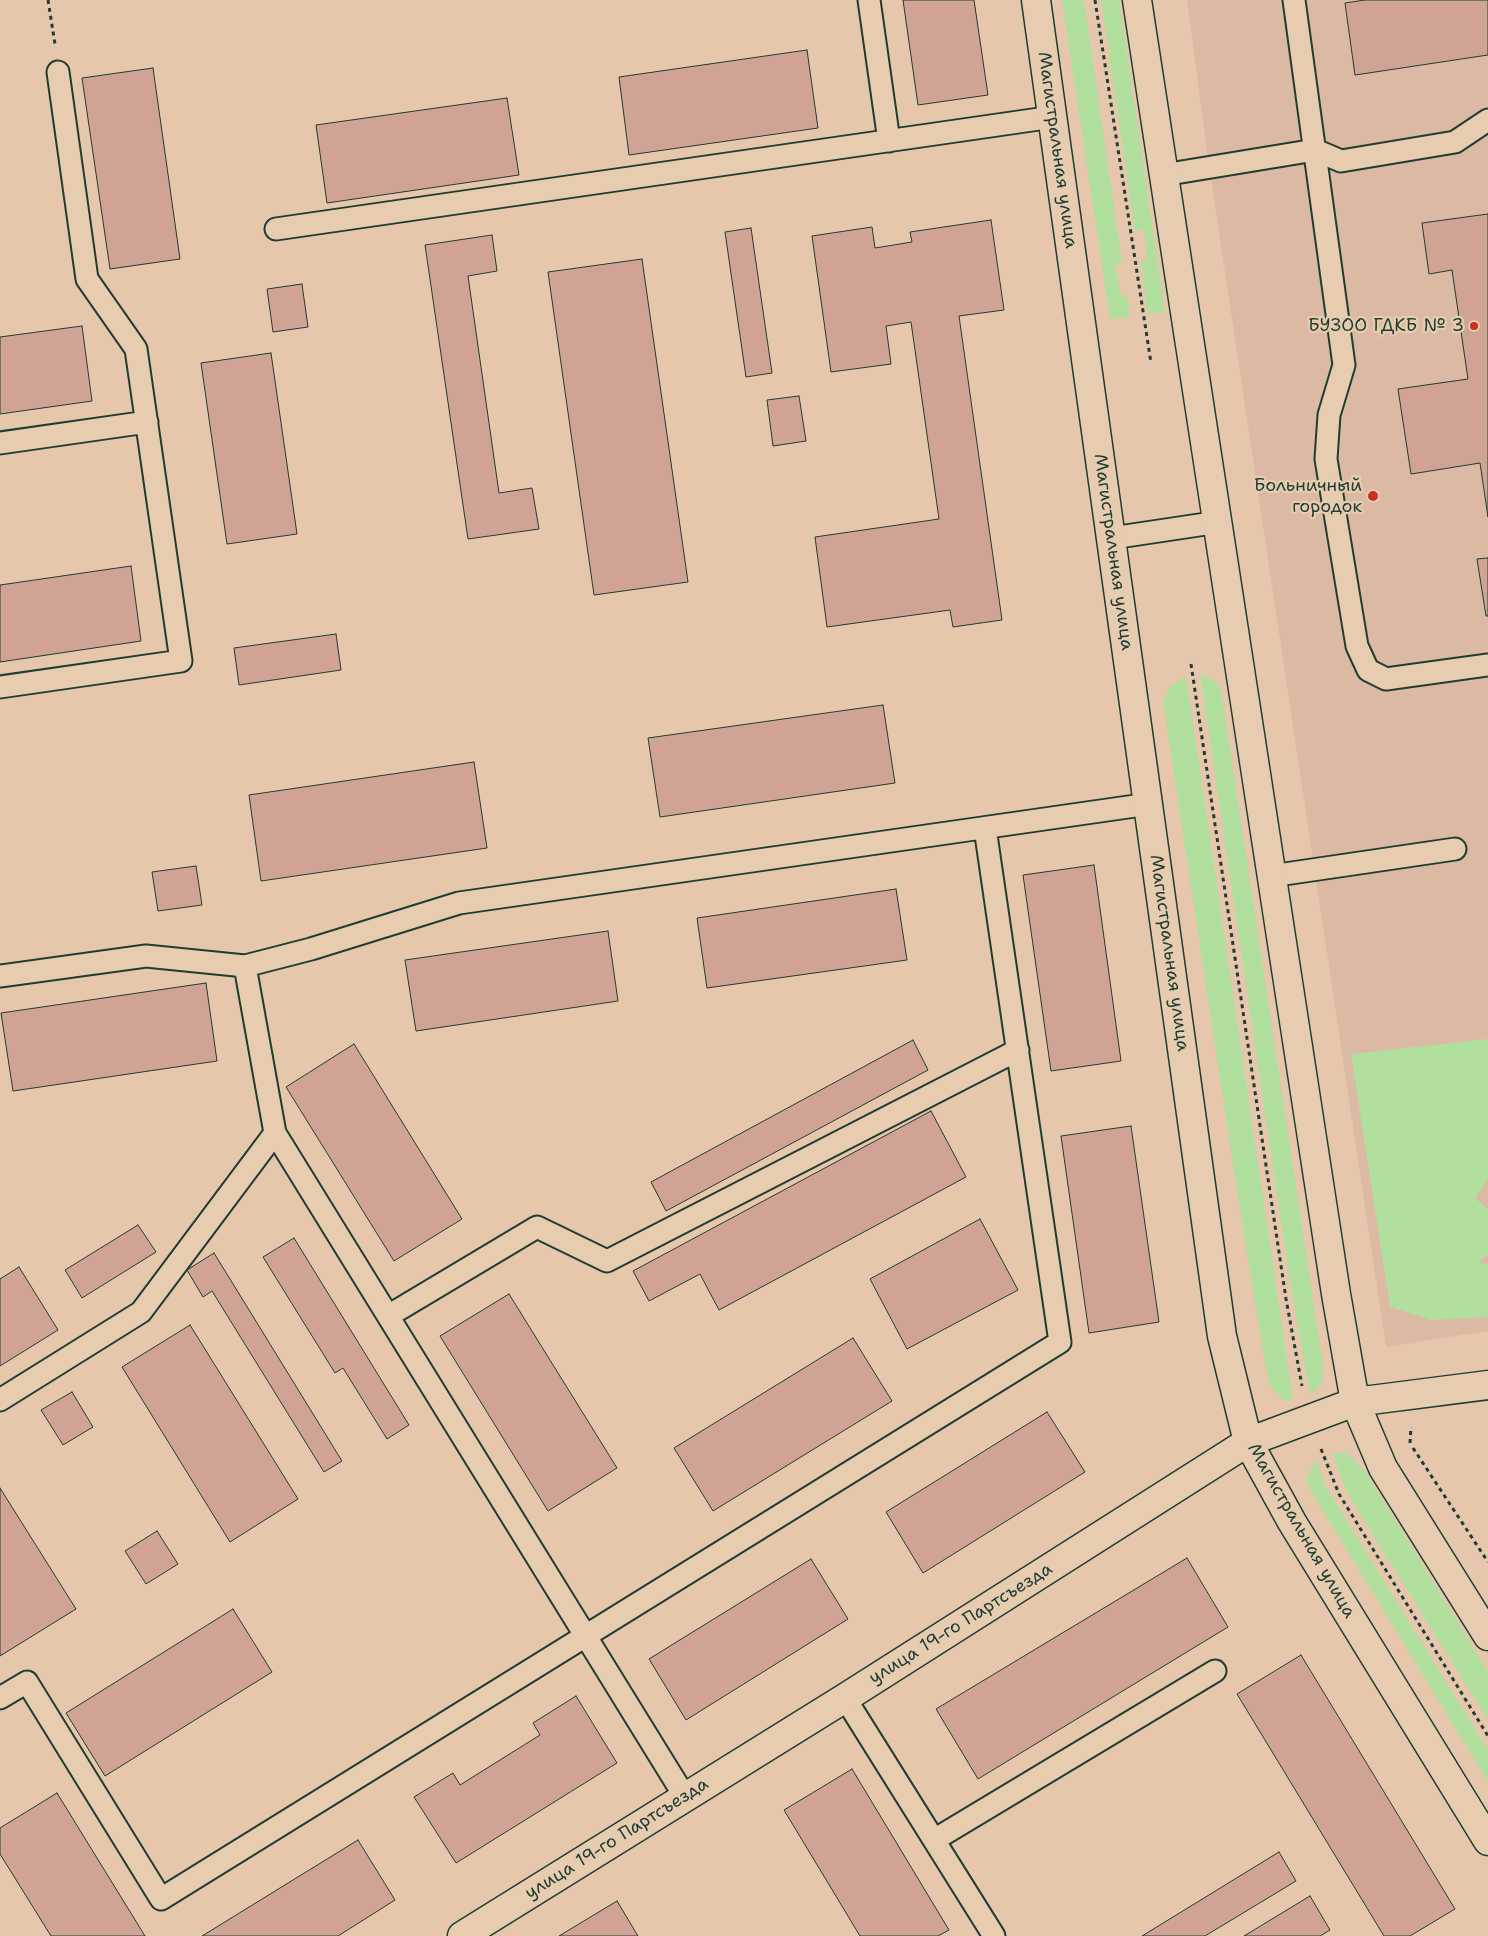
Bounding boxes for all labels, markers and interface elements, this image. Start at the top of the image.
street label: Магистральная улица [1033,50,1081,250]
place label: БУЗОО ГДКБ № 3 [1308,315,1464,337]
marker: БУЗОО ГДКБ № 3 [1468,320,1480,332]
street label: Магистральная улица [1089,452,1137,652]
place label: Больничный городок [1254,475,1362,518]
marker: Больничный городок [1366,489,1380,503]
street label: Магистральная улица [1145,853,1193,1053]
street label: Магистральная улица [1242,1440,1360,1622]
street label: улица 19-го Партсъезда [865,1559,1057,1689]
street label: улица 19-го Партсъезда [521,1774,713,1904]

